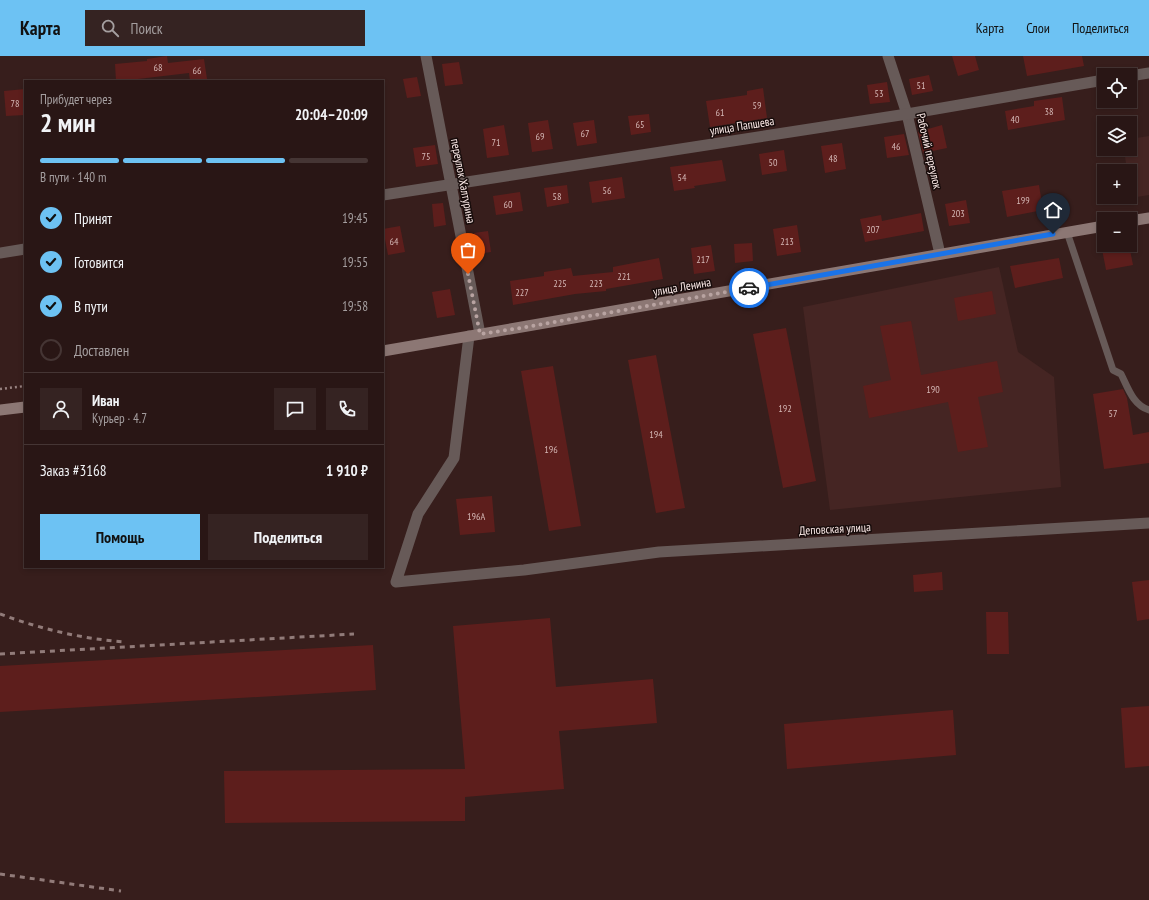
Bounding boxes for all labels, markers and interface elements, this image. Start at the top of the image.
search box [85,10,365,46]
text: Карта [20,16,61,40]
icon: search [99,17,121,39]
text: Поиск [131,19,163,38]
text: Карта [976,19,1004,37]
text: Слои [1026,19,1050,37]
text: Поделиться [1072,19,1129,37]
house number: 68 [154,61,163,74]
house number: 66 [193,64,202,77]
map controls [1097,68,1137,252]
button: locate [1097,68,1137,108]
house number: 51 [917,79,926,92]
house number: 53 [875,87,884,100]
text: Прибудет через [40,91,112,108]
house number: 78 [11,97,20,110]
house number: 59 [753,99,762,112]
text: 20:04–20:09 [295,105,368,124]
house number: 38 [1045,105,1054,118]
text: 2 мин [40,106,95,139]
house number: 61 [716,106,725,119]
street label: Рабочий переулок [913,112,946,191]
street label: улица Папшева [709,113,775,138]
house number: 40 [1011,113,1020,126]
button: layers [1097,116,1137,156]
house number: 65 [636,118,645,131]
house number: 67 [581,127,590,140]
house number: 69 [536,130,545,143]
house number: 71 [492,136,501,149]
street label: переулок Халтурина [448,137,479,225]
house number: 46 [892,140,901,153]
house number: 75 [422,150,431,163]
house number: 48 [829,152,838,165]
house number: 50 [769,156,778,169]
button: + [1097,164,1137,204]
text: В пути · 140 m [40,169,106,186]
house number: 54 [678,171,687,184]
house number: 56 [603,184,612,197]
house number: 58 [553,190,562,203]
pin [1036,193,1070,234]
house number: 199 [1016,194,1030,207]
house number: 60 [504,198,513,211]
icon: home [1042,199,1064,221]
icon: check [40,207,62,229]
house number: 203 [951,207,965,220]
text: Принят [74,209,112,228]
text: 19:45 [342,210,368,227]
button: − [1097,212,1137,252]
house number: 207 [866,223,880,236]
pin [451,233,485,274]
house number: 64 [390,235,399,248]
house number: 213 [780,235,794,248]
icon: bag [457,239,479,261]
icon: check [40,251,62,273]
text: Готовится [74,253,124,272]
house number: 217 [696,253,710,266]
text: 19:55 [342,254,368,271]
courier [729,268,769,308]
house number: 221 [617,270,631,283]
street label: улица Ленина [652,274,712,299]
house number: 225 [553,277,567,290]
house number: 223 [589,277,603,290]
icon: car [738,277,760,299]
house number: 227 [515,286,529,299]
icon: check [40,295,62,317]
text: В пути [74,297,108,316]
text: 19:58 [342,298,368,315]
text: Доставлен [74,341,129,360]
house number: 190 [926,383,940,396]
button: person [40,388,82,430]
button: chat [274,388,316,430]
button: phone [326,388,368,430]
text: Иван [92,391,119,410]
house number: 192 [778,402,792,415]
house number: 57 [1109,407,1118,420]
text: Курьер · 4.7 [92,410,147,427]
house number: 194 [649,428,663,441]
house number: 196 [544,443,558,456]
text: Заказ #3168 [40,461,107,480]
text: 1 910 ₽ [326,461,368,480]
house number: 196А [467,510,485,523]
button: Помощь [40,514,200,560]
button: Поделиться [208,514,368,560]
street label: Деповская улица [799,519,871,538]

